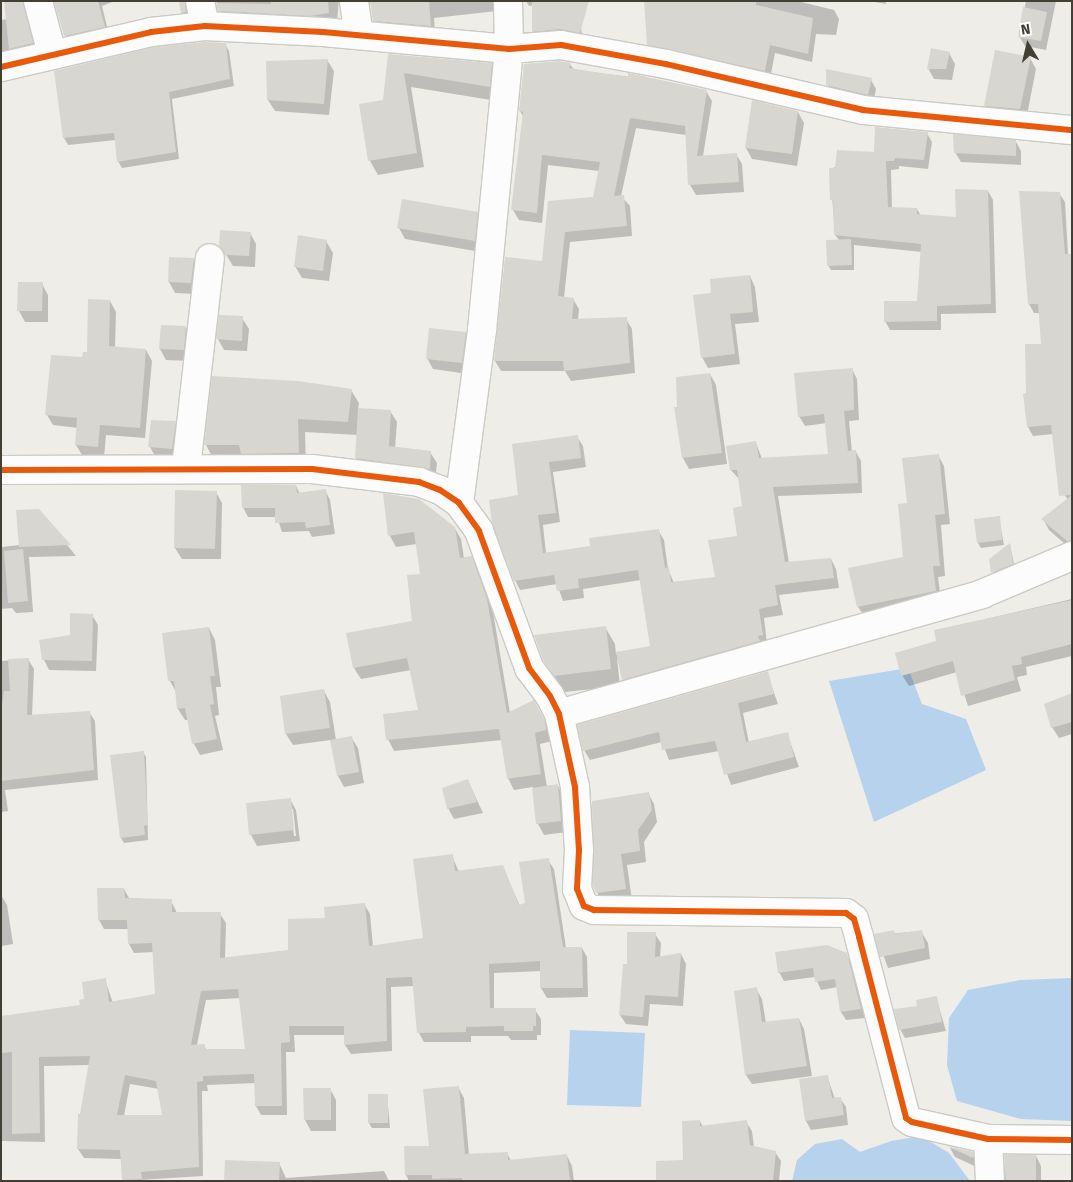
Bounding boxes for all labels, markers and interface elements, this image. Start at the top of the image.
north arrow [1003,20,1053,70]
text: N [1020,21,1031,39]

